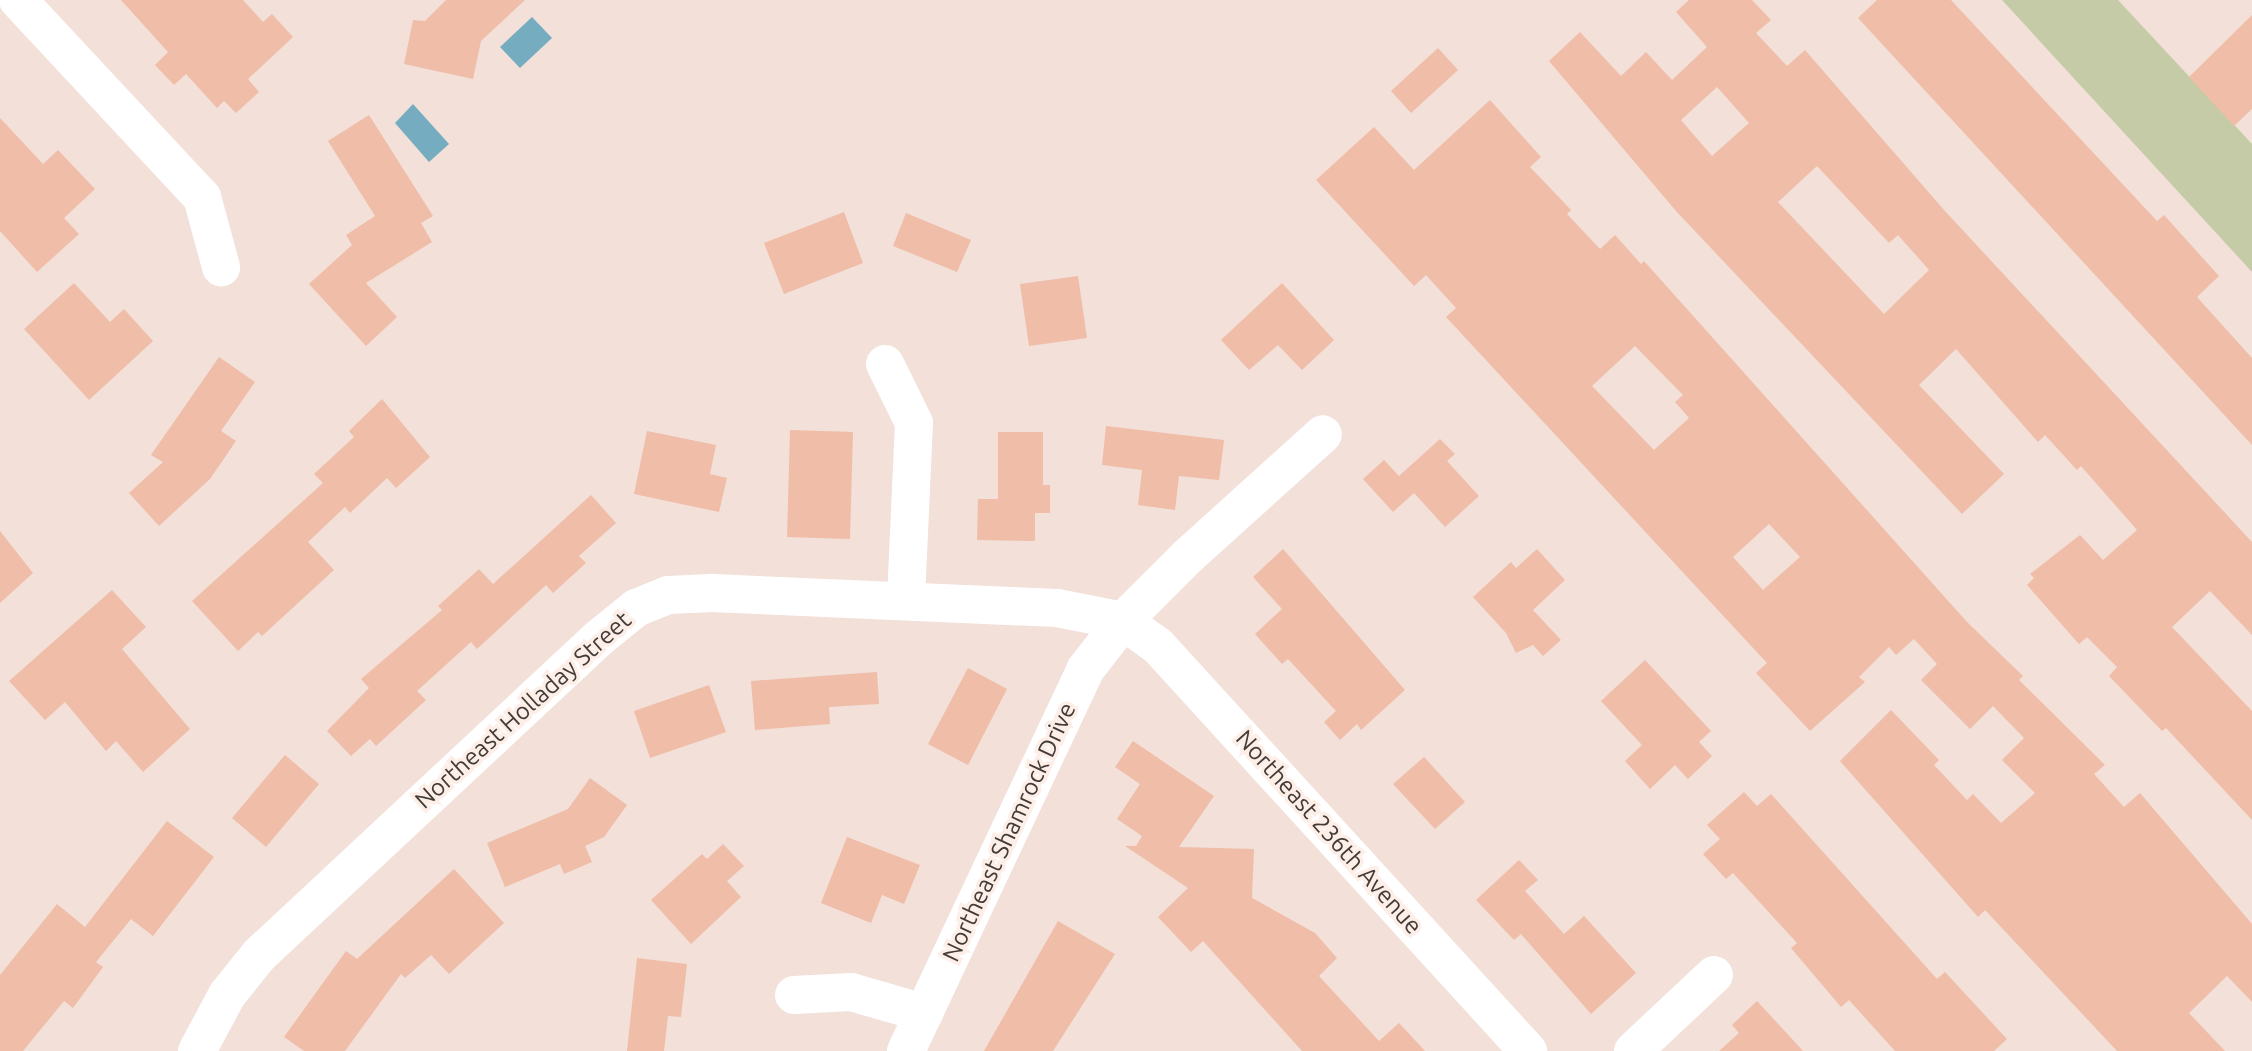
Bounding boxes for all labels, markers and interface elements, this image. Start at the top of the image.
street label: Northeast Holladay Street [409,605,637,815]
street label: Northeast Shamrock Drive [936,698,1082,966]
street label: Northeast 236th Avenue [1230,724,1428,940]

